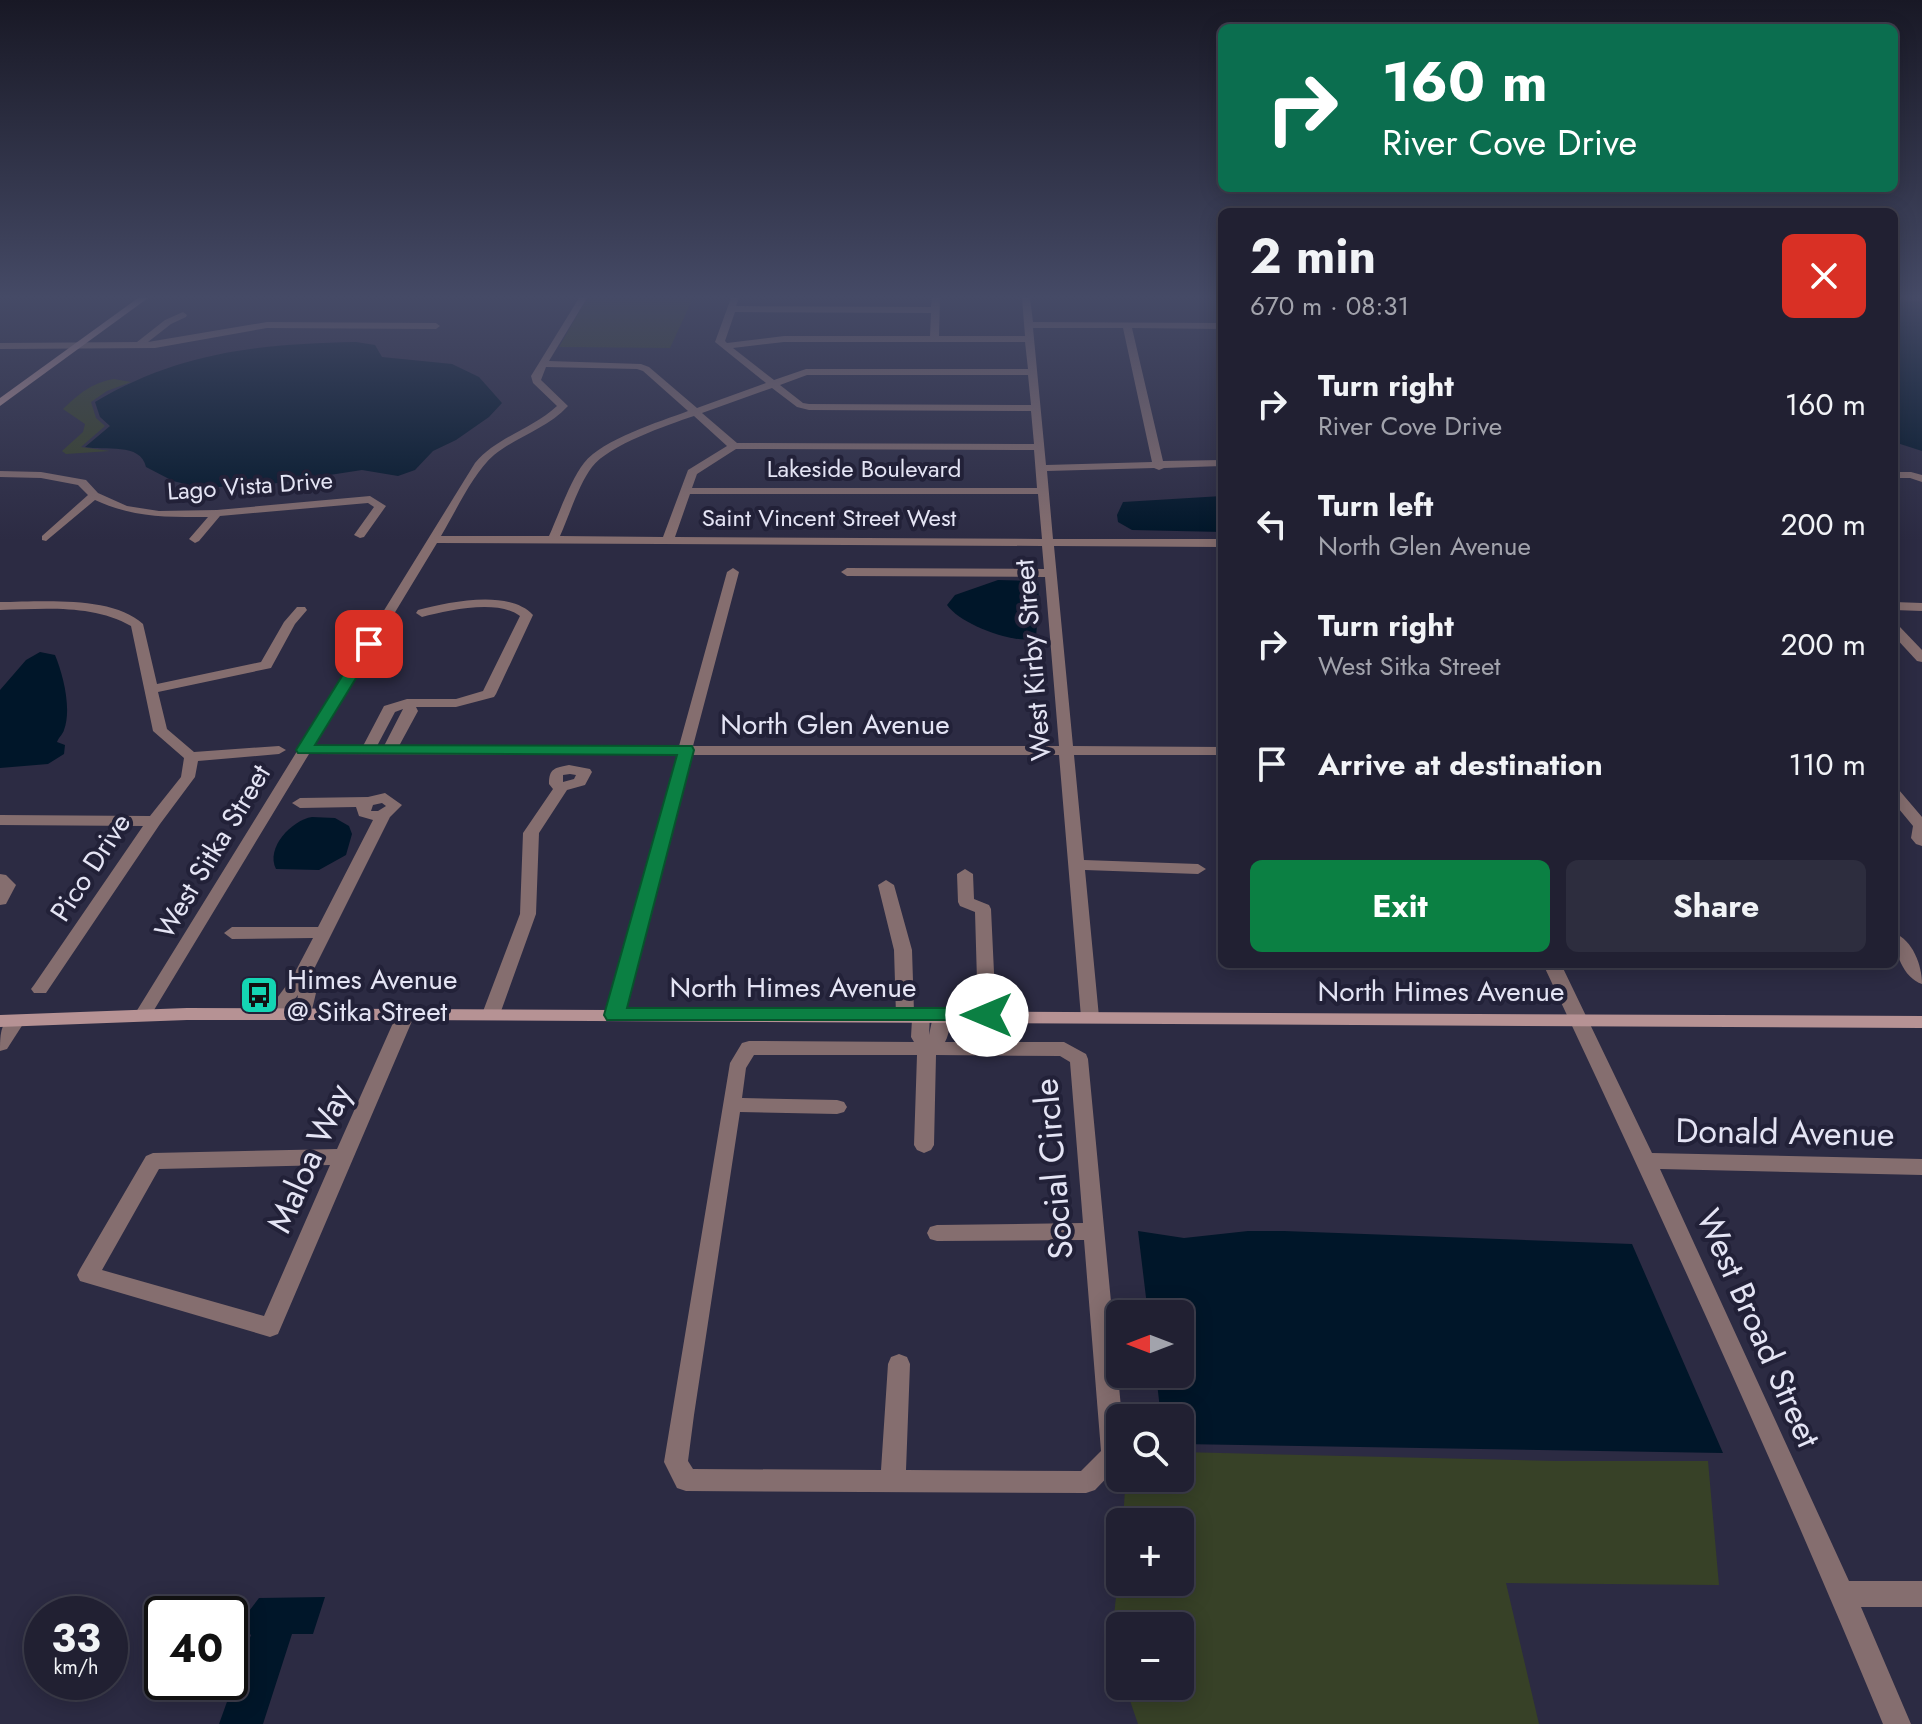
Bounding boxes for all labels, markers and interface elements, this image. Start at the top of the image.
text: 160 m [1382,41,1548,122]
icon: right [1250,56,1354,160]
text: River Cove Drive [1382,116,1637,168]
text: 2 min [1250,222,1376,291]
button: close [1782,234,1866,318]
text: 670 m · 08:31 [1250,287,1409,325]
text: Turn right [1318,364,1454,407]
icon: right [1250,382,1294,426]
text: 160 m [1785,383,1866,426]
text: River Cove Drive [1318,407,1502,445]
street label: Lakeside Boulevard [767,451,961,486]
street label: Lago Vista Drive [166,462,334,509]
text: Turn left [1318,484,1433,527]
street label: Saint Vincent Street West [702,500,957,535]
icon: left [1250,502,1294,546]
text: 200 m [1781,503,1866,546]
text: North Glen Avenue [1318,527,1531,565]
street label: West Kirby Street [1003,557,1062,762]
text: Turn right [1318,604,1454,647]
pin [335,610,403,678]
icon: arrive [347,622,391,666]
icon: right [1250,622,1294,666]
text: 200 m [1781,623,1866,666]
text: West Sitka Street [1318,647,1501,685]
street label: North Glen Avenue [720,704,950,745]
icon: arrive [1250,742,1294,786]
text: Arrive at destination [1318,743,1603,786]
text: 110 m [1789,743,1866,786]
street label: West Sitka Street [144,756,281,946]
street label: Pico Drive [40,805,141,930]
button: Exit [1250,860,1550,952]
button: Share [1566,860,1866,952]
place label: Himes Avenue @ Sitka Street [287,959,457,1032]
street label: North Himes Avenue [670,967,916,1008]
street label: North Himes Avenue [1318,971,1564,1012]
position arrow [945,973,1029,1057]
bus stop icon: Himes Avenue @ Sitka Street [238,974,280,1016]
street label: Maloa Way [255,1076,364,1240]
street label: Social Circle [1021,1076,1086,1262]
street label: Donald Avenue [1675,1106,1895,1159]
street label: West Broad Street [1684,1201,1833,1455]
north arrow [1106,1300,1194,1388]
map controls [1106,1300,1194,1700]
button: search [1106,1404,1194,1492]
button: + [1106,1508,1194,1596]
speed limit sign: 40 [144,1596,248,1700]
text: 33 [51,1609,101,1667]
button: − [1106,1612,1194,1700]
text: km/h [53,1653,99,1682]

